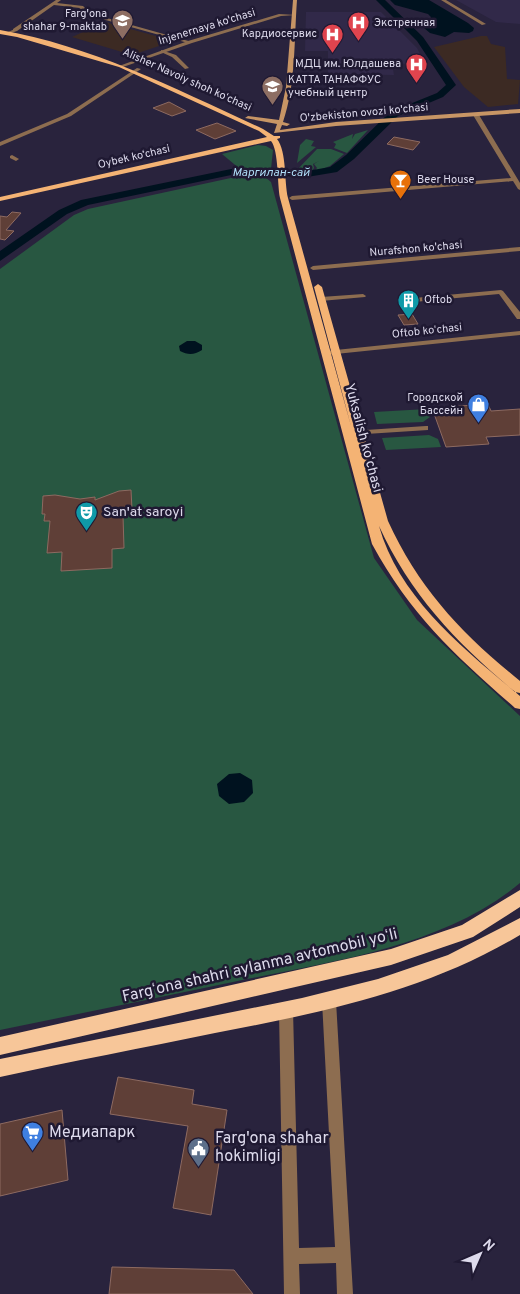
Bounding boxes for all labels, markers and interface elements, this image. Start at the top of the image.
street label: Injenernaya ko'chasi [157,6,257,48]
place label: Farg'ona shahar 9-maktab [23,7,107,34]
school or university icon: Farg'ona shahar 9-maktab [111,8,135,39]
hospital icon: Экстренная [346,11,370,42]
place label: Экстренная [374,16,435,30]
hospital icon: Кардиосервис [321,22,345,53]
place label: Кардиосервис [242,27,317,41]
street label: Alisher Navoiy shoh koʻchasi [120,45,254,115]
hospital icon: МДЦ им. Юлдашева [405,52,429,83]
place label: МДЦ им. Юлдашева [295,57,401,71]
place label: КАТТА ТАНАФФУС учебный центр [288,73,381,100]
school or university icon: КАТТА ТАНАФФУС учебный центр [260,74,284,105]
street label: O'zbekiston ovozi ko'chasi [299,100,429,126]
street label: Oybek ko‘chasi [97,142,171,172]
water label: Маргилан-сай [232,165,311,181]
bar icon: Beer House [389,168,413,199]
place label: Beer House [417,173,474,187]
street label: Nurafshon ko'chasi [369,238,463,260]
building icon: Oftob [396,288,420,319]
place label: Oftob [424,293,452,307]
street label: Oftob koʻchasi [391,320,463,342]
street label: Yuksalish koʻchasi [340,382,386,494]
place label: Городской Бассейн [407,391,463,418]
shop icon: Городской Бассейн [467,392,491,423]
theatre icon: San'at saroyi [75,500,99,531]
place label: San'at saroyi [103,504,183,521]
street label: Fargʻona shahri aylanma avtomobil yoʻli [120,925,400,1007]
supermarket icon: Медиапарк [21,1121,45,1152]
place label: Медиапарк [49,1123,135,1143]
place label: Farg'ona shahar hokimligi [215,1129,329,1167]
public building icon: Farg'ona shahar hokimligi [187,1136,211,1167]
north arrow [455,1229,505,1279]
text: N [479,1236,498,1255]

